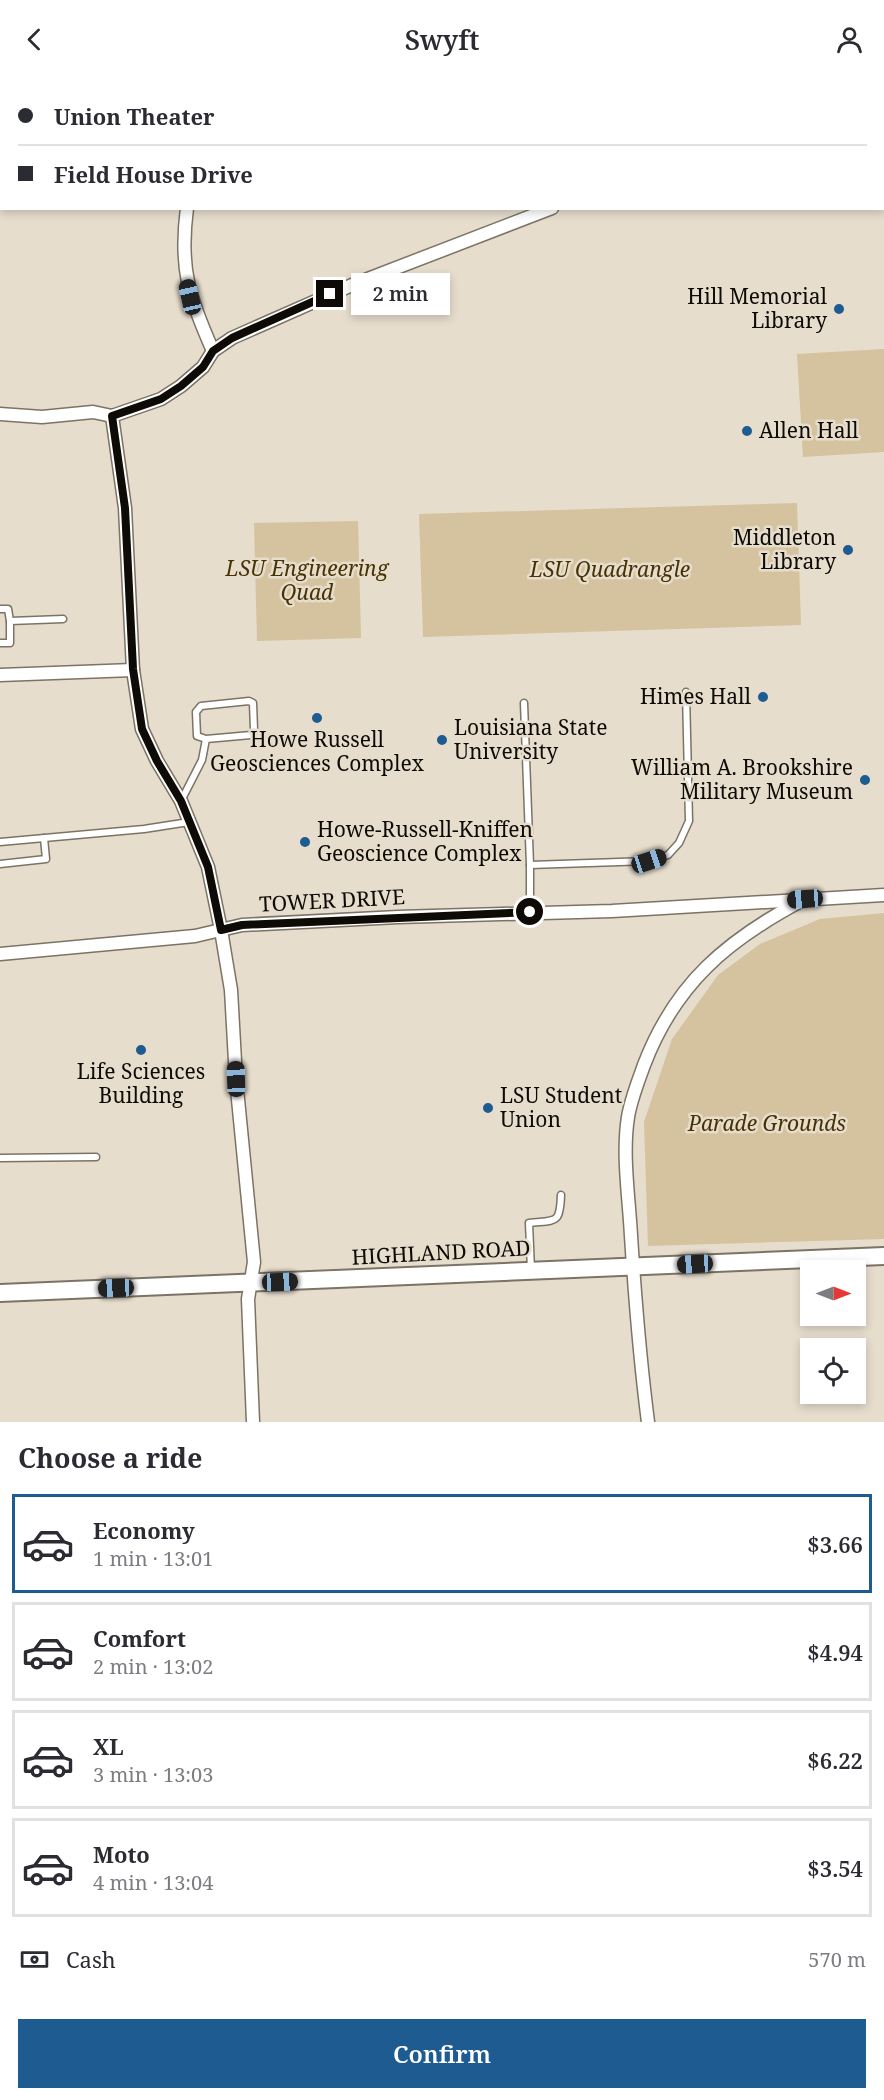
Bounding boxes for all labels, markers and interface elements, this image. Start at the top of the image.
text: Swyft [405,21,479,58]
icon: back [18,23,51,56]
icon: person [833,23,866,56]
text: Union Theater [54,101,215,131]
text: Field House Drive [54,159,253,189]
callout: 2 min [351,273,450,315]
car [177,277,203,317]
route end [316,280,343,307]
text: 2 min [373,280,428,307]
place label: Hill Memorial Library [687,282,827,334]
marker: Hill Memorial Library [832,302,846,316]
place label: Allen Hall [759,416,859,444]
marker: Allen Hall [740,424,754,438]
place label: Middleton Library [733,523,836,575]
marker: Middleton Library [841,543,855,557]
park label: LSU Engineering Quad [225,554,390,606]
park label: LSU Quadrangle [529,555,690,583]
place label: Himes Hall [640,682,751,710]
marker: Himes Hall [756,690,770,704]
marker: Howe Russell Geosciences Complex [310,711,324,725]
place label: Louisiana State University [454,713,607,765]
place label: Howe Russell Geosciences Complex [210,725,425,777]
marker: Louisiana State University [435,733,449,747]
place label: William A. Brookshire Military Museum [631,753,853,805]
marker: William A. Brookshire Military Museum [858,773,872,787]
place label: Howe-Russell-Kniffen Geoscience Complex [317,815,533,867]
marker: Howe-Russell-Kniffen Geoscience Complex [298,835,312,849]
car [629,847,669,875]
street label: TOWER DRIVE [258,882,406,918]
car [786,889,824,909]
route start [516,898,543,925]
marker: Life Sciences Building [134,1043,148,1057]
place label: Life Sciences Building [77,1057,205,1109]
car [226,1061,246,1097]
place label: LSU Student Union [500,1081,622,1133]
marker: LSU Student Union [481,1101,495,1115]
park label: Parade Grounds [687,1109,846,1137]
street label: HIGHLAND ROAD [351,1233,531,1271]
car [677,1254,713,1274]
north arrow [800,1260,866,1326]
map controls [800,1260,866,1404]
car [262,1272,298,1292]
car [98,1278,134,1298]
button: locate [800,1338,866,1404]
text: Choose a ride [18,1439,203,1476]
text: Economy [93,1515,195,1545]
icon: car [21,1517,75,1571]
text: $3.66 [807,1529,863,1559]
text: 1 min · 13:01 [93,1545,213,1572]
text: Comfort [93,1623,186,1653]
icon: car [21,1625,75,1679]
text: $4.94 [807,1637,863,1667]
text: 2 min · 13:02 [93,1653,213,1680]
text: XL [93,1731,124,1761]
icon: car [21,1733,75,1787]
text: $6.22 [807,1745,863,1775]
text: 3 min · 13:03 [93,1761,213,1788]
text: Moto [93,1839,150,1869]
icon: car [21,1841,75,1895]
text: $3.54 [807,1853,863,1883]
text: 4 min · 13:04 [93,1869,213,1896]
icon: cash [18,1943,51,1976]
text: Cash [66,1944,116,1974]
text: 570 m [808,1946,866,1973]
button: Confirm [18,2019,866,2088]

